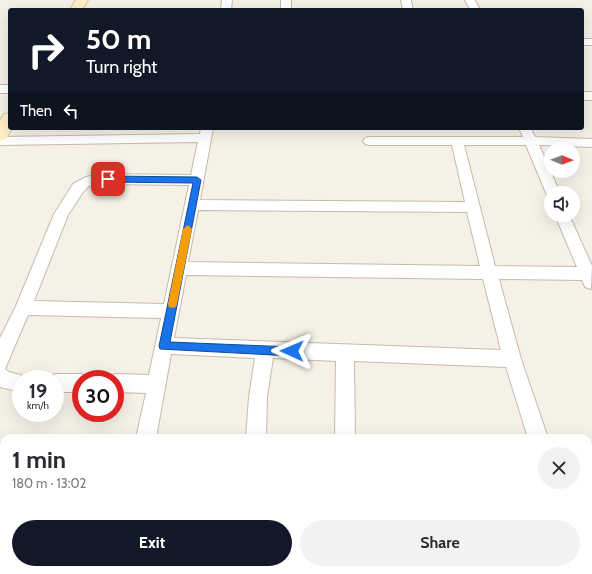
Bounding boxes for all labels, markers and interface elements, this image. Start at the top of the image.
text: 50 m [86,22,151,56]
icon: right [20,24,72,76]
text: Turn right [86,56,157,78]
icon: left [60,100,82,122]
text: Then [20,102,52,120]
north arrow [544,142,580,178]
map controls [544,142,580,222]
pin [91,162,125,196]
icon: arrive [97,168,119,190]
button: sound [544,186,580,222]
position arrow [271,330,313,372]
speed limit sign: 30 [72,370,124,422]
text: 19 [29,379,47,403]
text: km/h [27,399,49,412]
text: 1 min [12,445,66,474]
button: close [538,447,580,489]
text: 180 m · 13:02 [12,475,86,491]
button: Exit [12,520,292,566]
button: Share [300,520,580,566]

